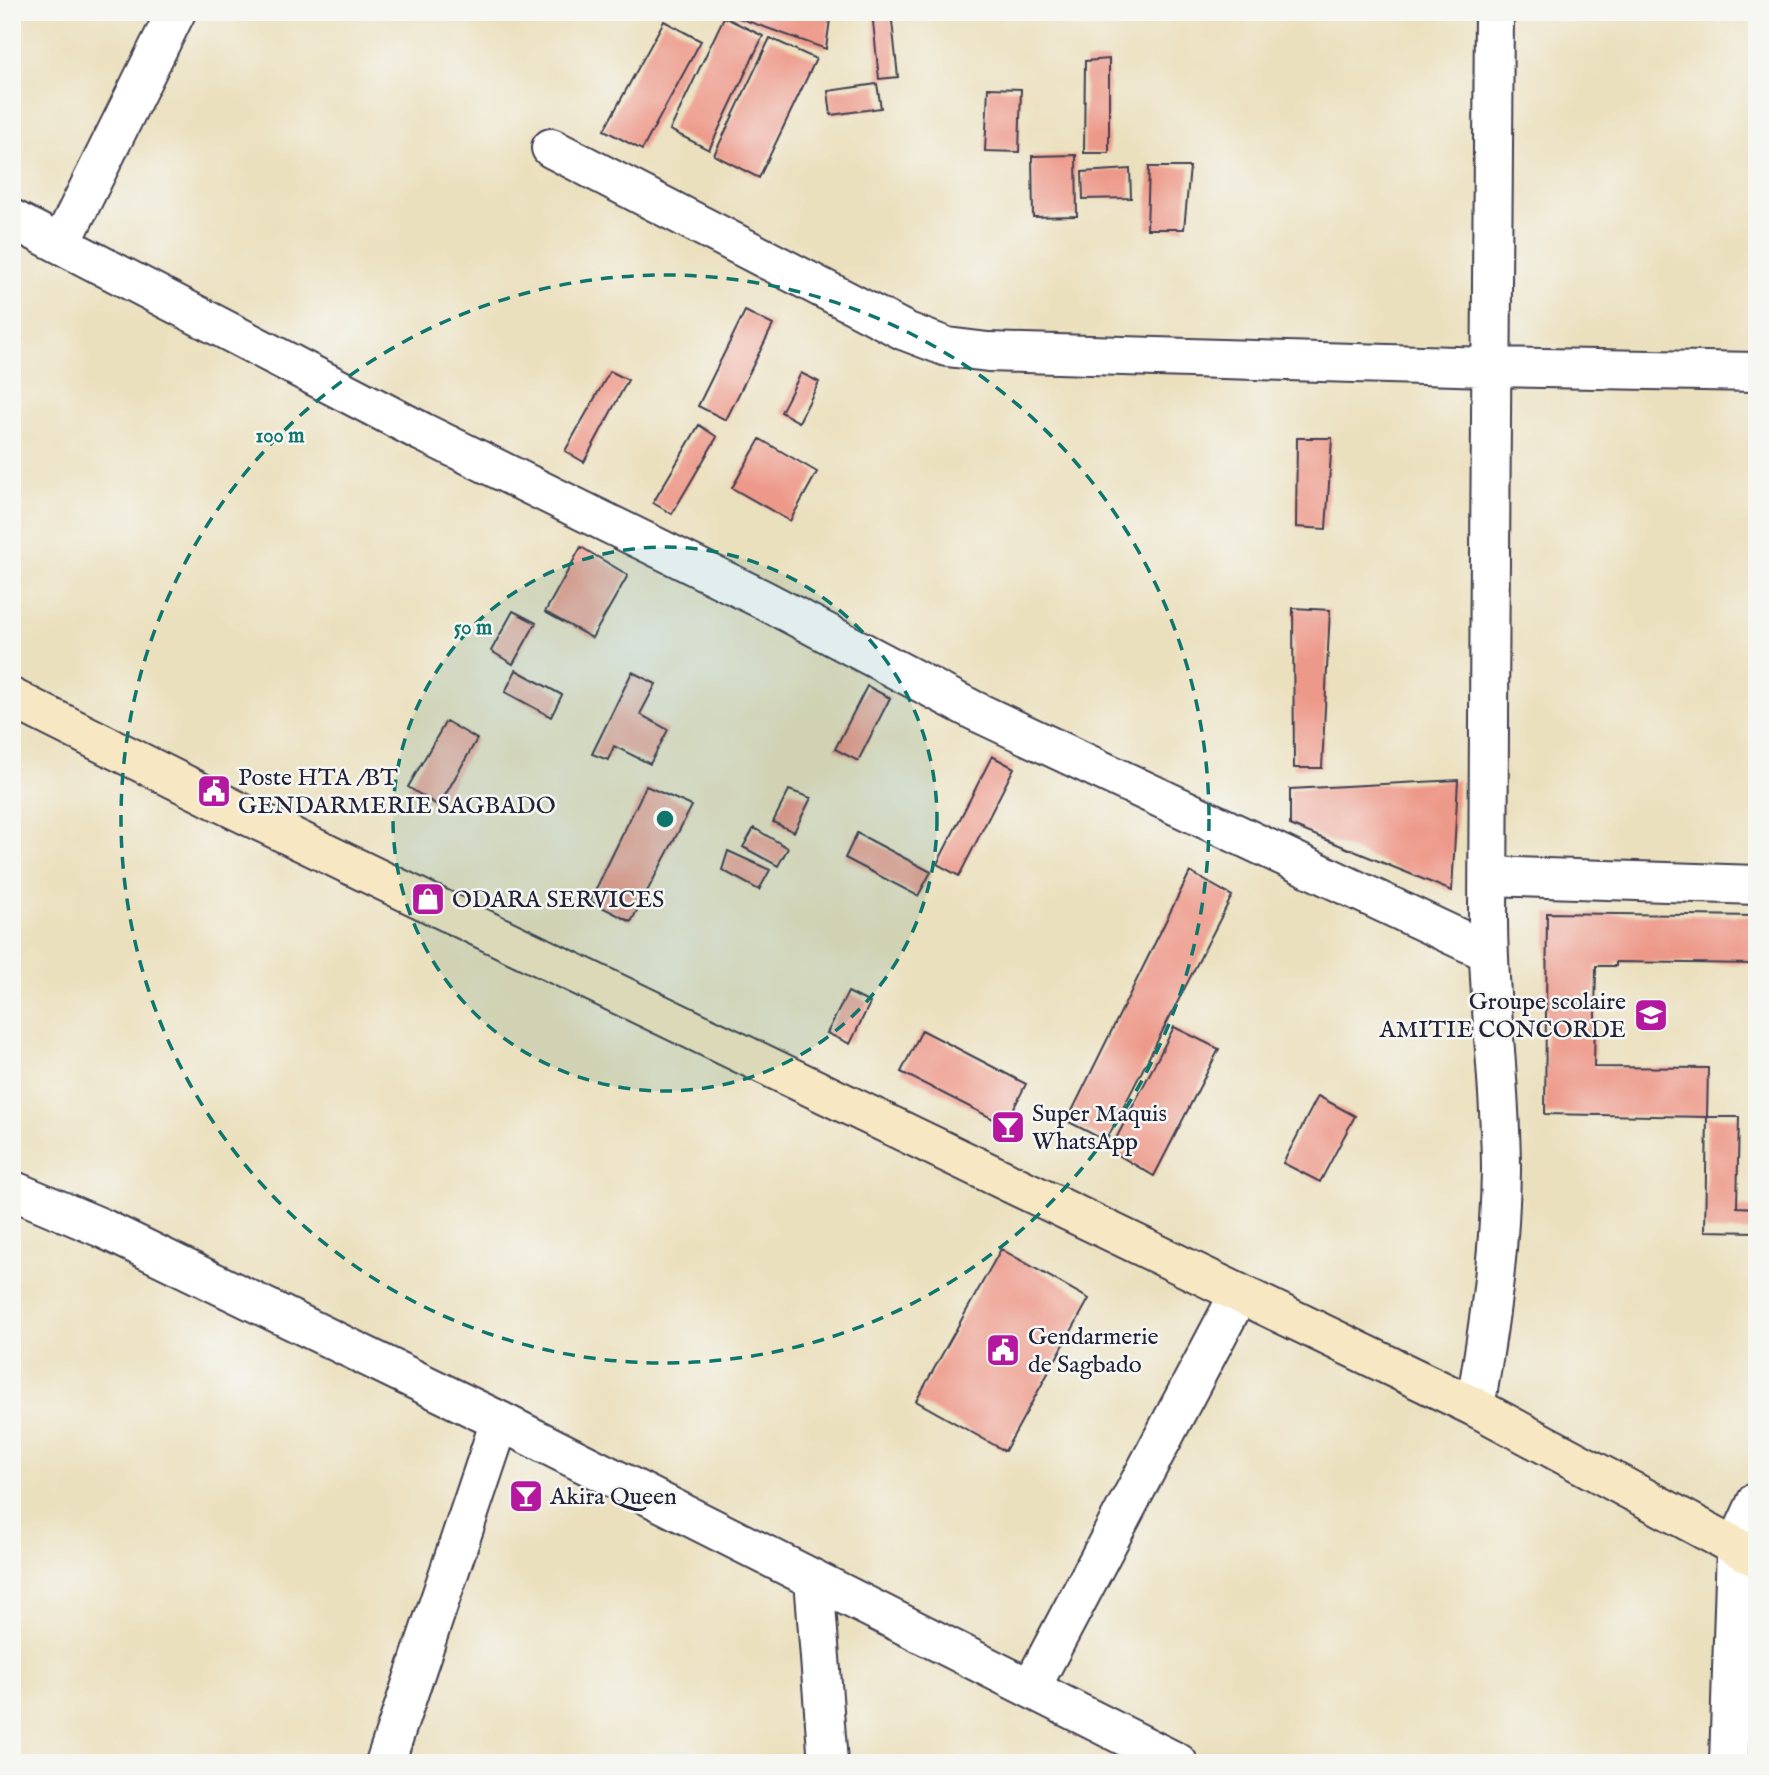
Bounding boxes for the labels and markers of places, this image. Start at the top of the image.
place label: Poste HTA /BT GENDARMERIE SAGBADO [238,763,556,822]
public building icon: Poste HTA /BT GENDARMERIE SAGBADO [195,772,233,810]
centre of rings [653,807,677,831]
shop icon: ODARA SERVICES [409,880,447,918]
place label: ODARA SERVICES [452,885,664,916]
place label: Groupe scolaire AMITIE CONCORDE [1378,987,1626,1046]
school or university icon: Groupe scolaire AMITIE CONCORDE [1632,996,1670,1034]
place label: Super Maquis WhatsApp [1032,1099,1167,1158]
bar icon: Super Maquis WhatsApp [989,1108,1027,1146]
place label: Gendarmerie de Sagbado [1028,1322,1158,1381]
public building icon: Gendarmerie de Sagbado [984,1331,1022,1369]
bar icon: Akira Queen [507,1477,545,1515]
place label: Akira Queen [549,1482,677,1513]

